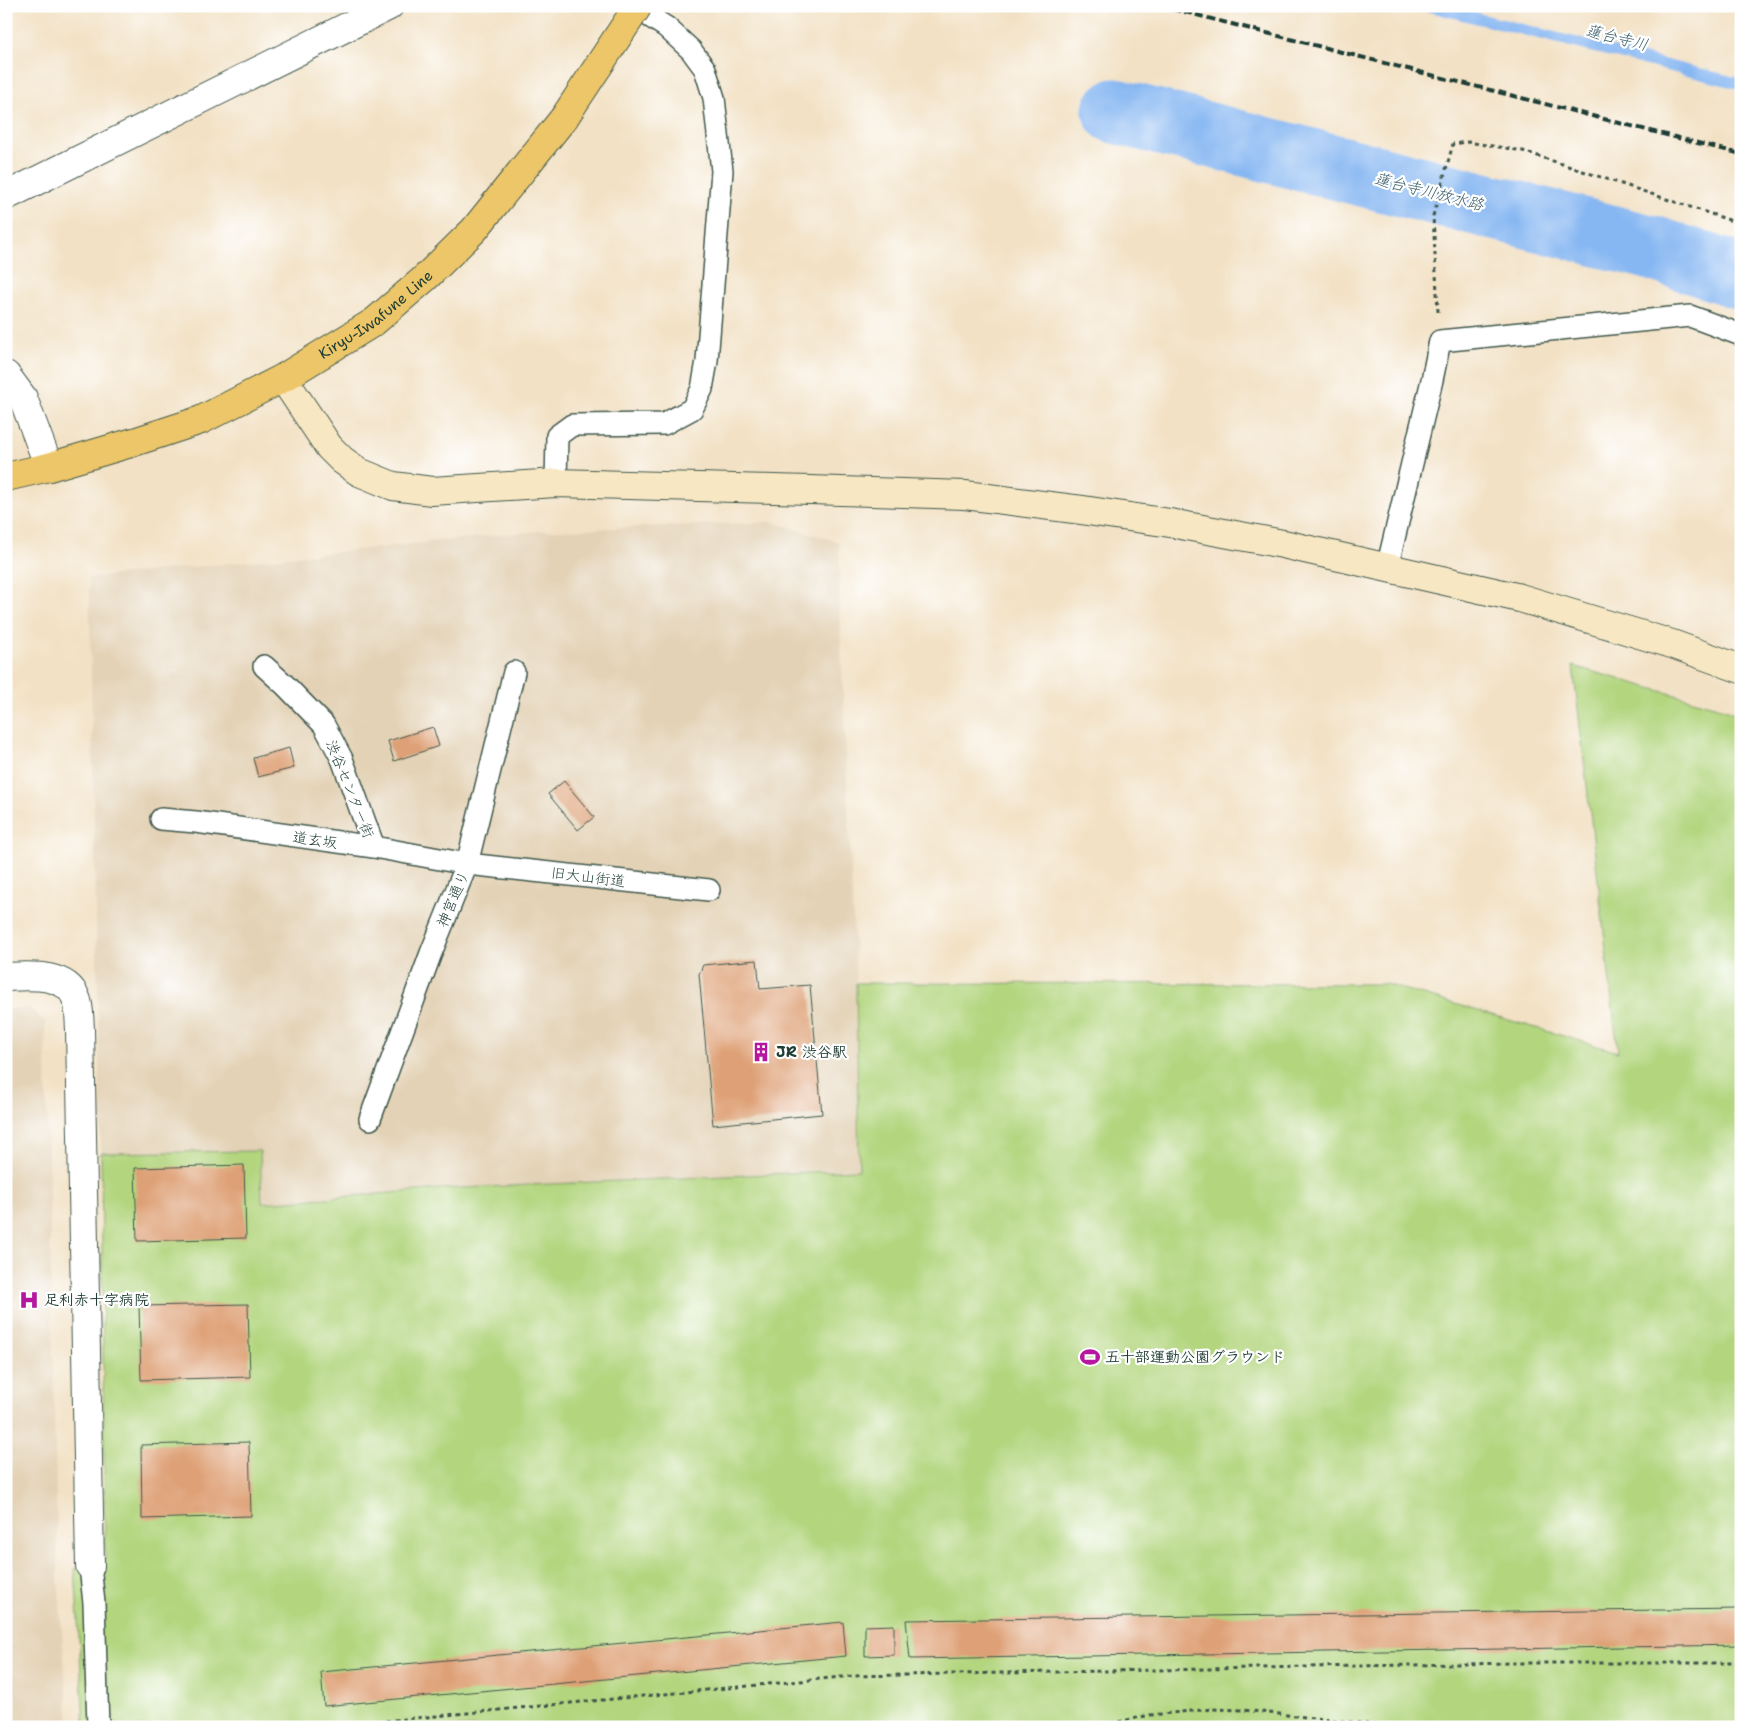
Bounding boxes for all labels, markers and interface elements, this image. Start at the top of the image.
water label: 蓮台寺川 [1583,20,1650,55]
water label: 蓮台寺川放水路 [1372,168,1487,215]
street label: Kiryu-Iwafune Line [315,266,437,364]
street label: 渋谷センター街 [321,737,379,841]
street label: 道玄坂 [291,827,339,853]
street label: 旧大山街道 [550,863,626,891]
street label: 神宮通り [432,867,474,931]
building icon: JR 渋谷駅 [750,1041,772,1063]
place label: JR 渋谷駅 [776,1042,847,1062]
hospital icon: 足利赤十字病院 [18,1289,40,1311]
place label: 足利赤十字病院 [44,1290,149,1310]
sports icon: 五十部運動公園グラウンド [1079,1346,1101,1368]
place label: 五十部運動公園グラウンド [1105,1347,1285,1367]

